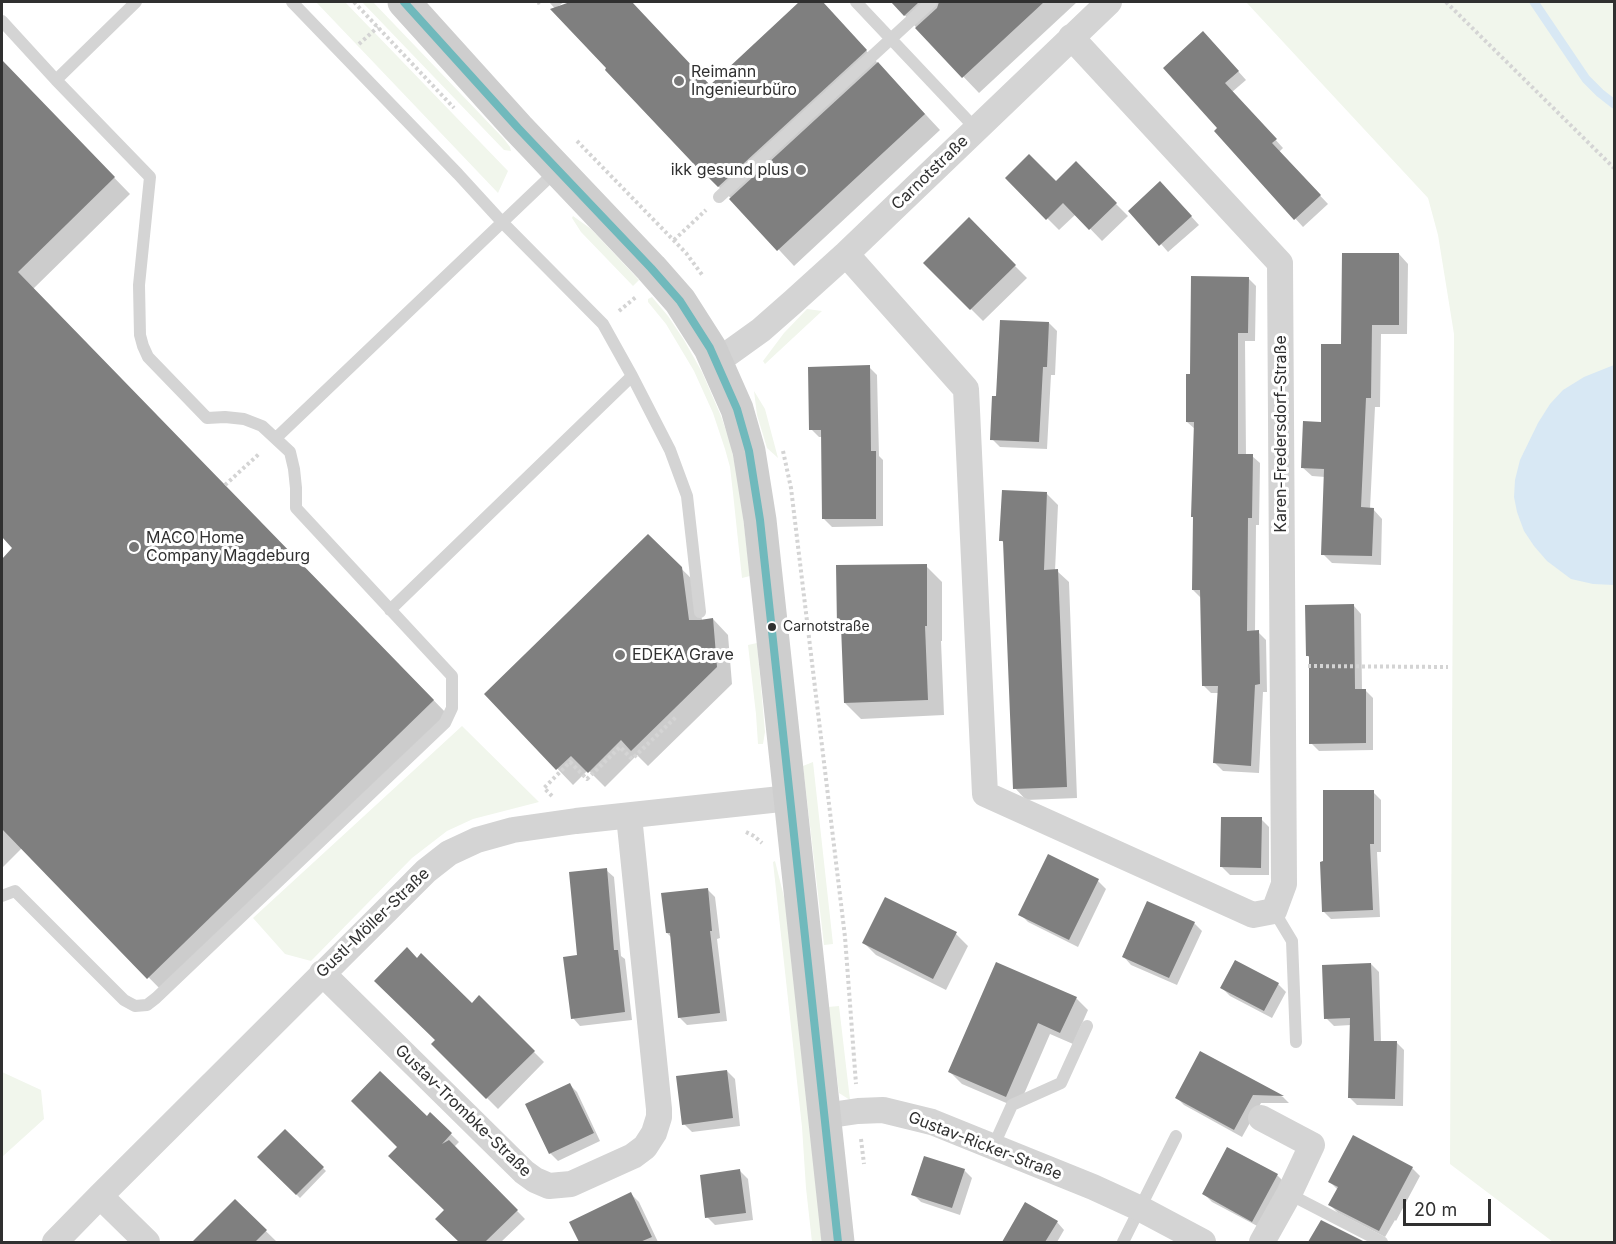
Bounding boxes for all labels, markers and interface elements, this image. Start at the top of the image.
place label: Reimann Ingenieurbüro [691,62,797,100]
marker: Reimann Ingenieurbüro [672,74,686,88]
street label: Carnotstraße [888,132,972,214]
place label: ikk gesund plus [671,160,789,180]
marker: ikk gesund plus [794,163,808,177]
street label: Karen-Fredersdorf-Straße [1271,335,1291,533]
place label: MACO Home Company Magdeburg [146,528,310,566]
marker: MACO Home Company Magdeburg [127,540,141,554]
place label: Carnotstraße [783,619,870,635]
marker: Carnotstraße [766,621,778,633]
place label: EDEKA Grave [632,645,734,665]
marker: EDEKA Grave [613,648,627,662]
street label: Gustl-Möller-Straße [312,864,434,982]
street label: Gustav-Trombke-Straße [391,1041,535,1181]
street label: Gustav-Ricker-Straße [905,1108,1065,1184]
scale bar [1406,1187,1494,1225]
text: 20 m [1414,1199,1457,1220]

